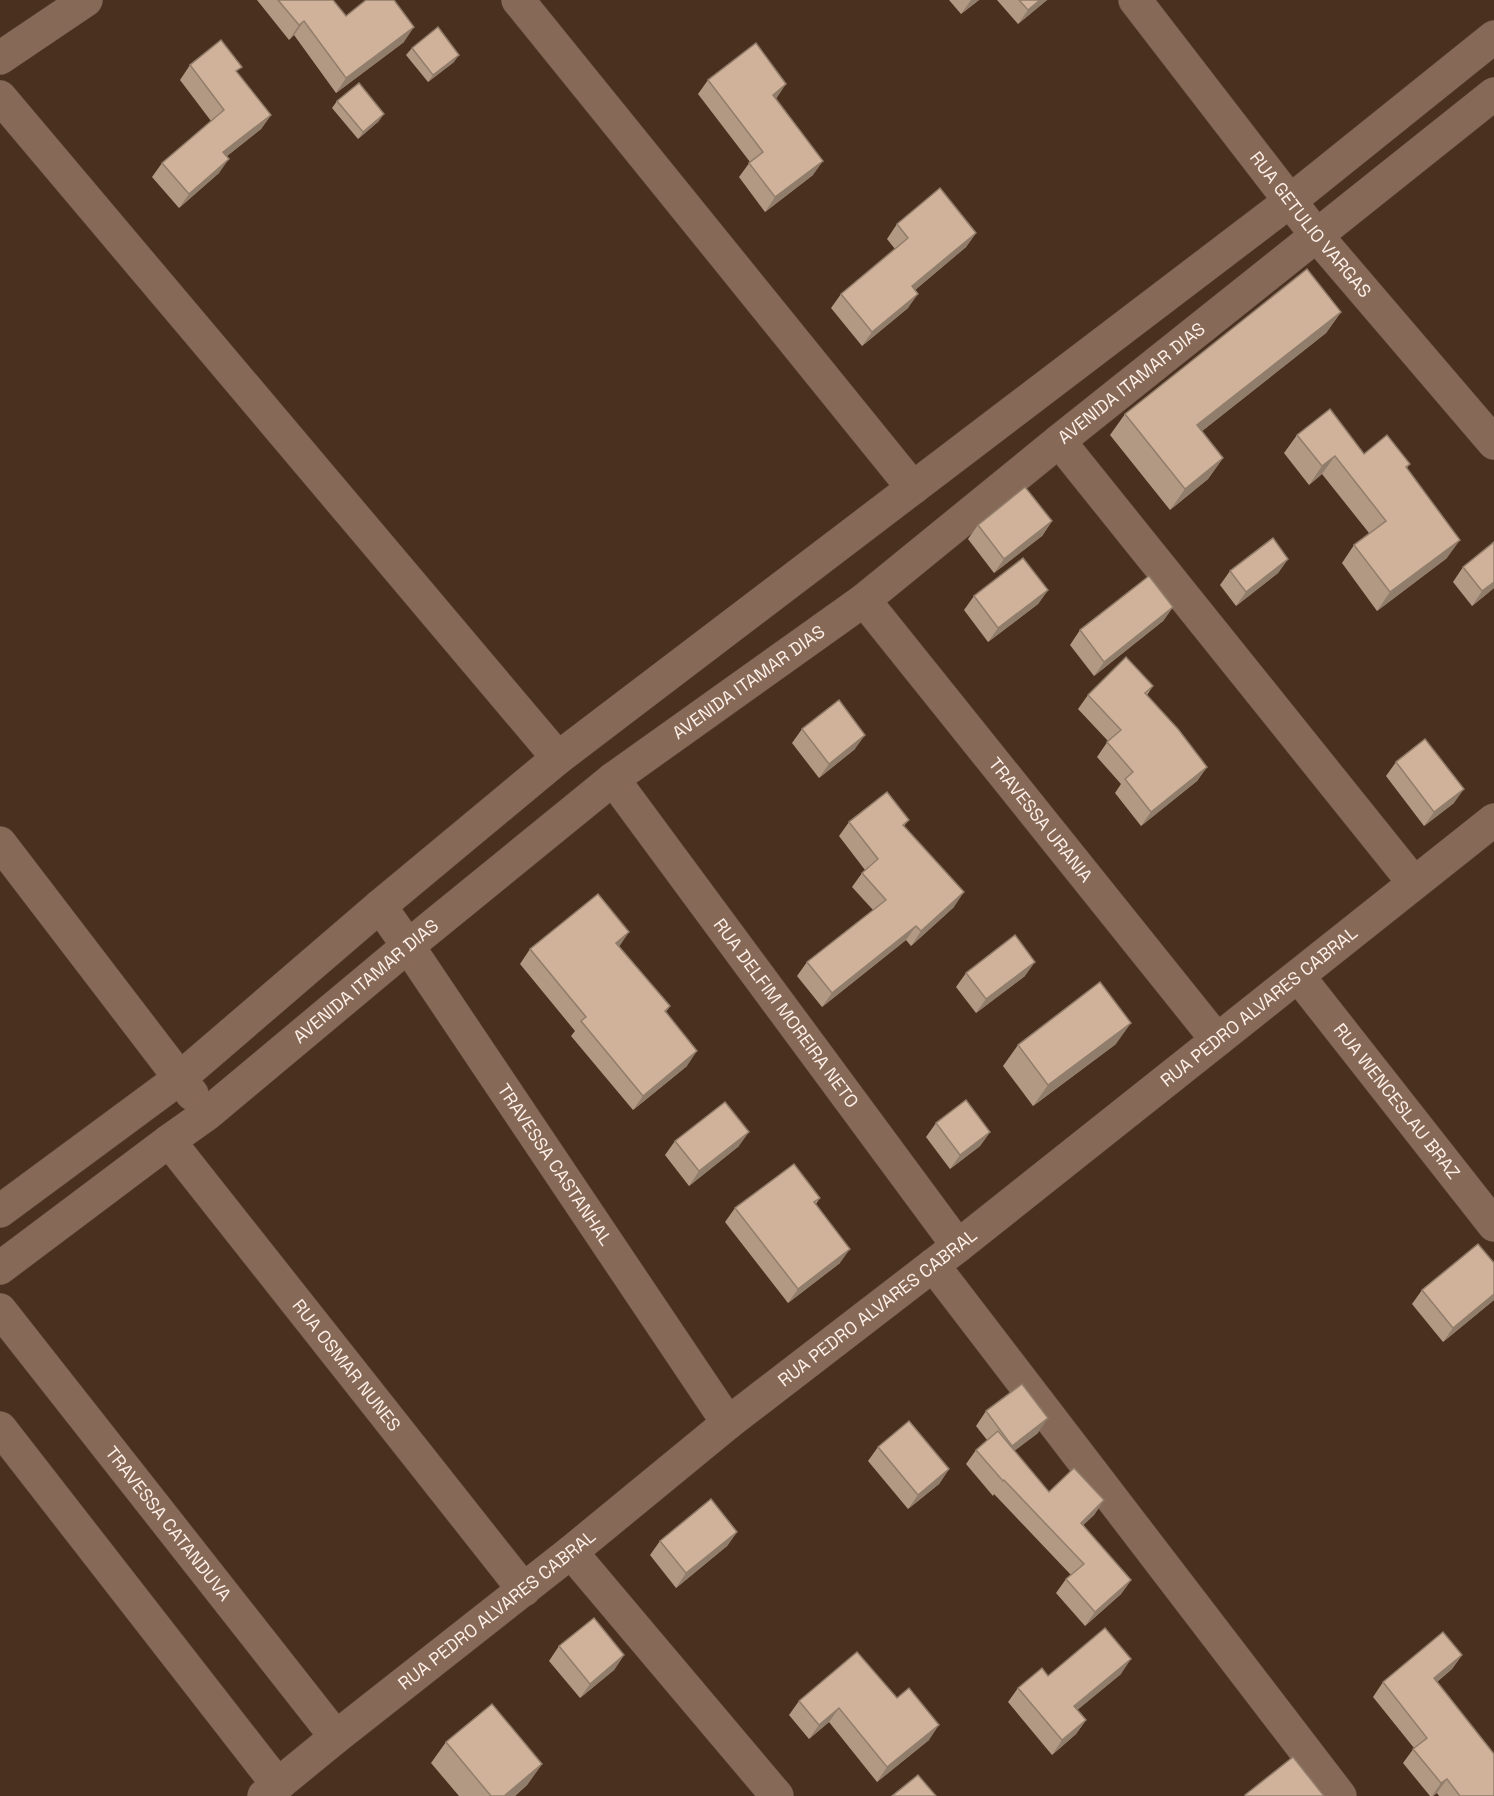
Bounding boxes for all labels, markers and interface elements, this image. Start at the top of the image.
street label: RUA GETULIO VARGAS [1245,147,1377,302]
street label: AVENIDA ITAMAR DIAS [1053,317,1210,449]
street label: AVENIDA ITAMAR DIAS [668,620,829,744]
street label: TRAVESSA URANIA [984,752,1098,887]
street label: RUA DELFIM MOREIRA NETO [709,913,864,1112]
street label: AVENIDA ITAMAR DIAS [288,914,443,1048]
street label: RUA PEDRO ALVARES CABRAL [1155,921,1362,1092]
street label: RUA WENCESLAU BRAZ [1329,1018,1465,1183]
street label: TRAVESSA CASTANHAL [493,1079,618,1250]
street label: RUA PEDRO ALVARES CABRAL [773,1223,981,1391]
street label: RUA OSMAR NUNES [288,1294,406,1436]
street label: TRAVESSA CATANDUVA [101,1441,237,1606]
street label: RUA PEDRO ALVARES CABRAL [393,1525,600,1695]

